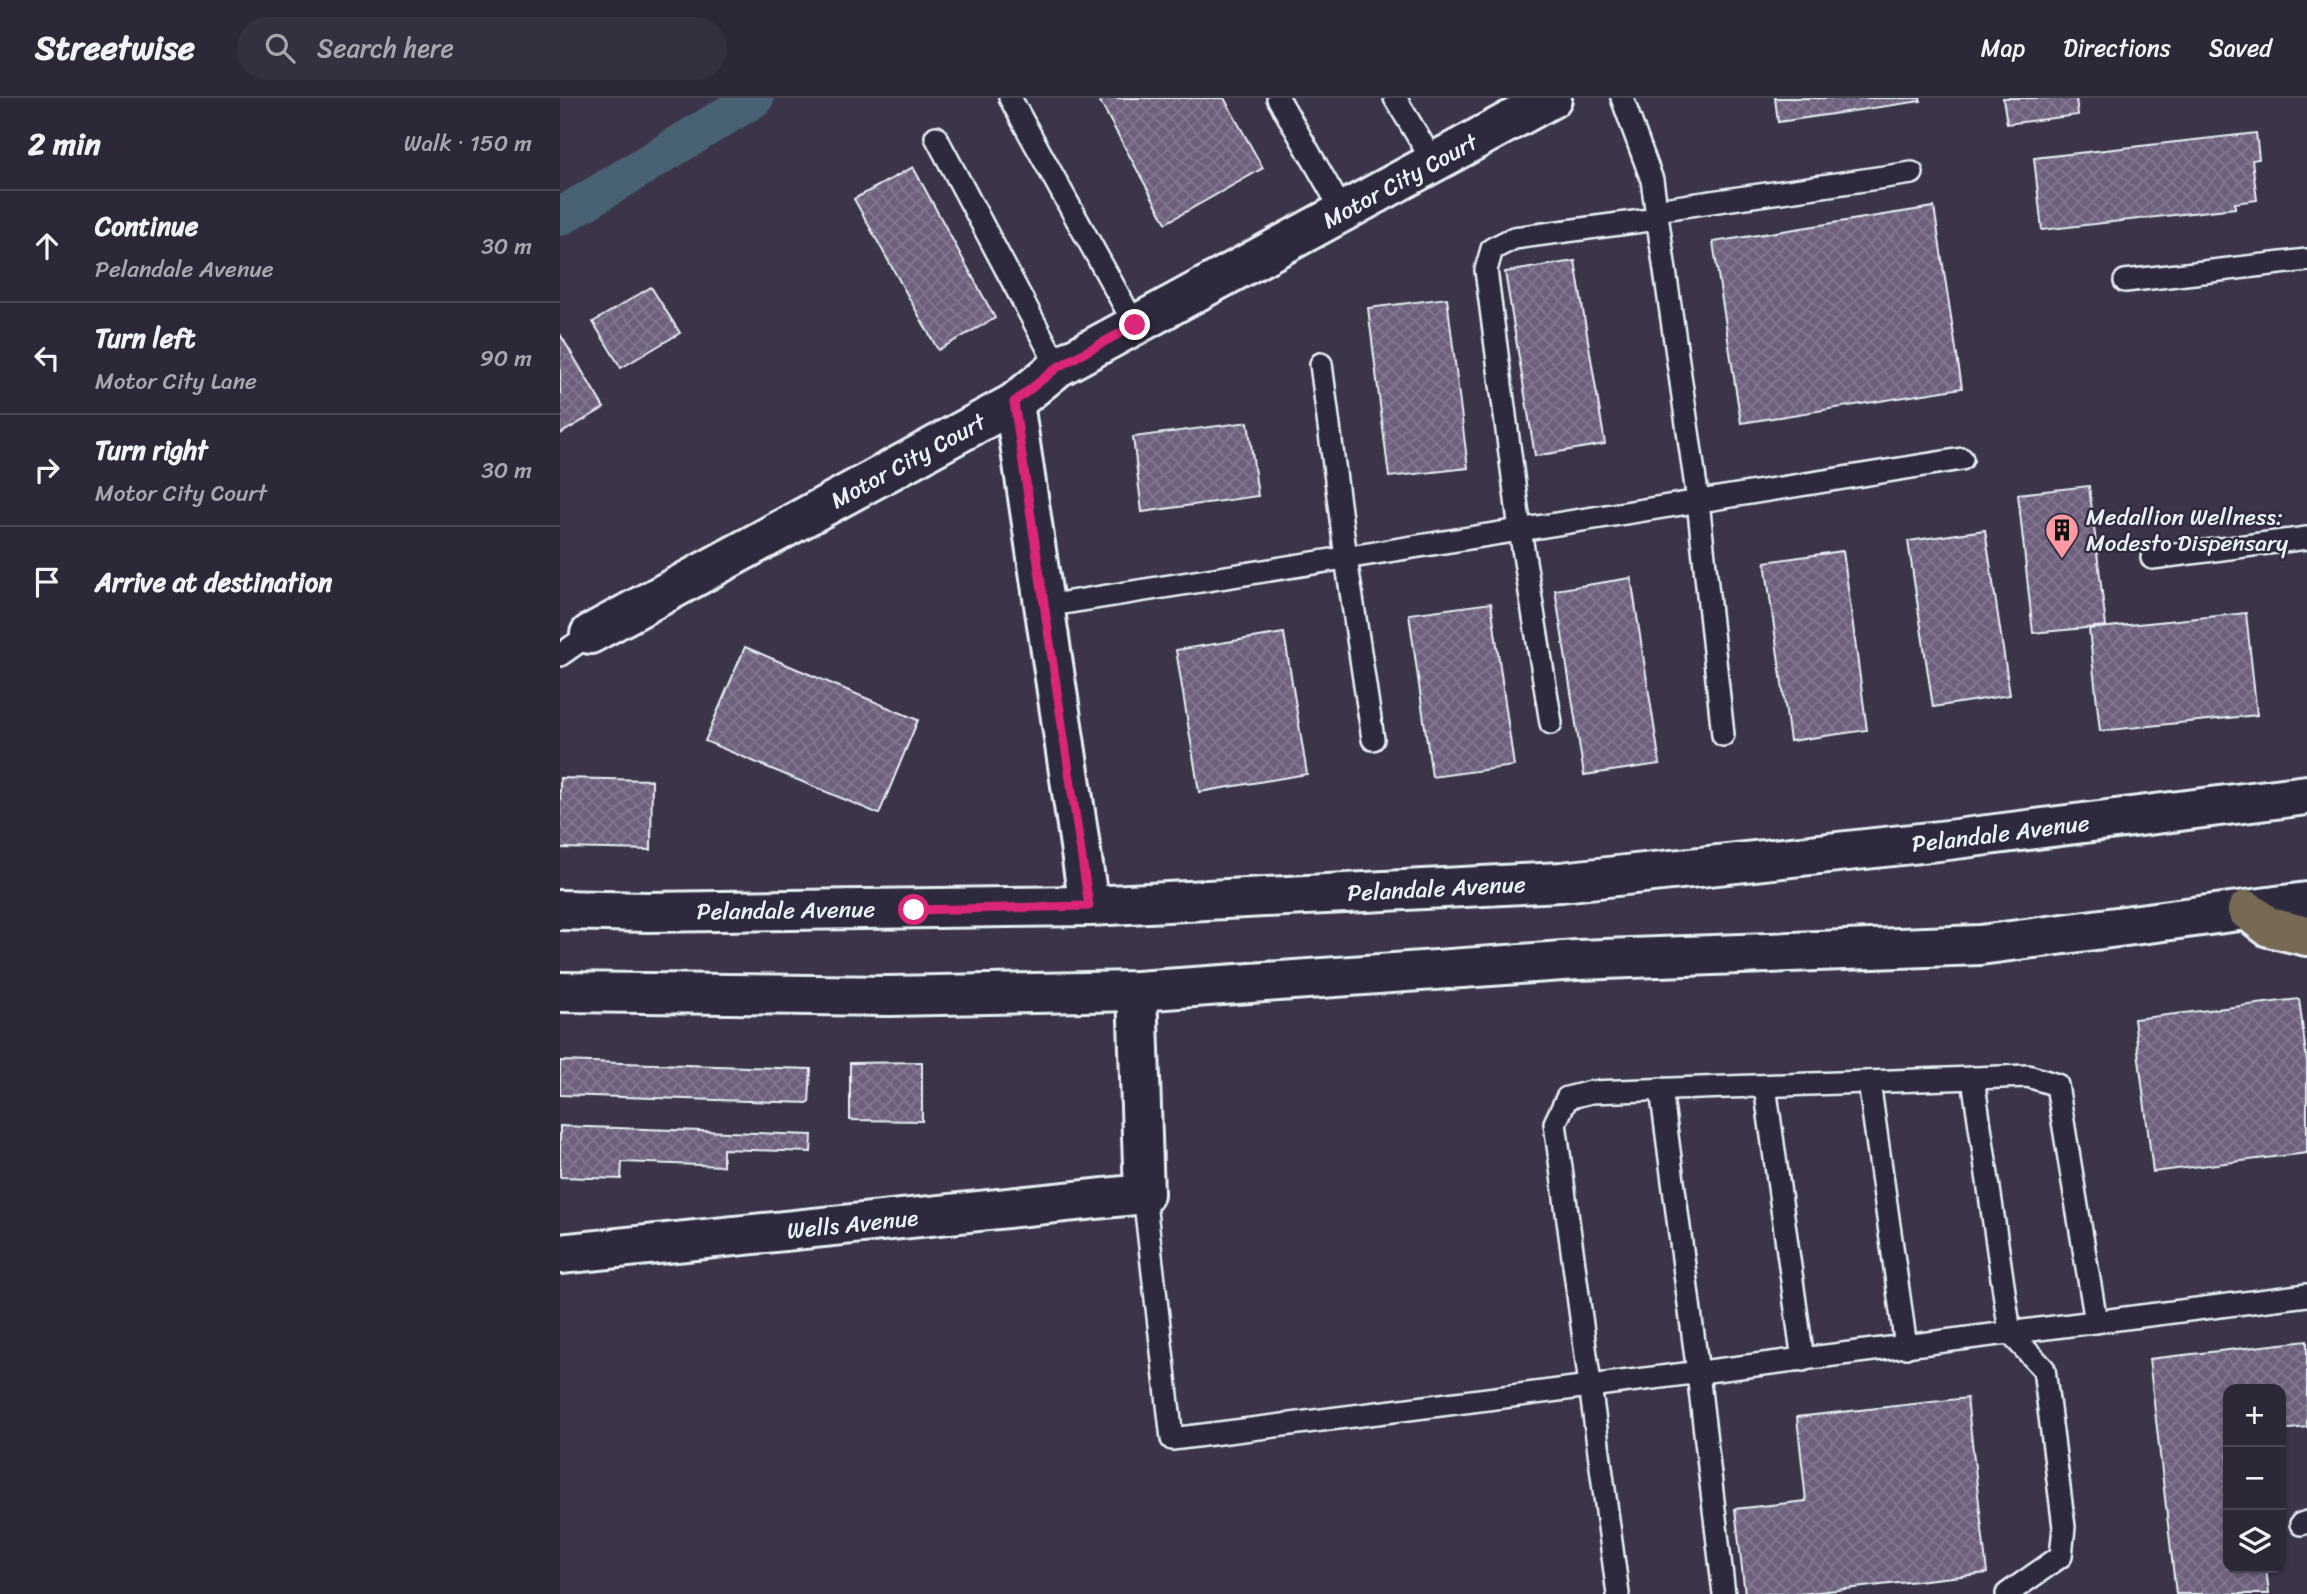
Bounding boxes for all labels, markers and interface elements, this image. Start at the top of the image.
search box [237,17,727,80]
text: Streetwise [35,19,195,77]
text: Search here [317,25,454,71]
text: Map [1981,27,2025,69]
text: Directions [2063,27,2171,69]
text: Saved [2209,27,2272,69]
icon: search [261,29,299,67]
text: 2 min [28,117,101,171]
street label: Motor City Court [1315,121,1487,240]
text: Walk · 150 m [404,123,532,164]
text: Continue [95,203,198,249]
text: 30 m [481,226,532,267]
icon: ahead [28,227,66,265]
text: Pelandale Avenue [95,249,274,290]
route end [1119,309,1150,340]
text: Turn left [95,315,195,361]
text: 90 m [480,338,532,379]
icon: left [28,339,66,377]
text: Motor City Lane [95,361,257,402]
street label: Motor City Court [823,401,995,520]
text: Turn right [95,427,208,473]
text: 30 m [481,450,532,491]
icon: right [28,451,66,489]
text: Motor City Court [95,473,267,514]
place label: Medallion Wellness: Modesto Dispensary [2086,497,2288,564]
building icon: Medallion Wellness: Modesto Dispensary [2043,511,2081,560]
text: Arrive at destination [95,559,332,605]
icon: arrive [28,563,66,601]
street label: Pelandale Avenue [1910,802,2092,865]
street label: Pelandale Avenue [1346,864,1527,914]
street label: Pelandale Avenue [696,889,876,932]
route start [898,894,929,925]
street label: Wells Avenue [785,1197,920,1252]
map controls [2223,1384,2286,1573]
button: + [2223,1384,2286,1447]
button: − [2223,1447,2286,1510]
button: layers [2223,1510,2286,1573]

